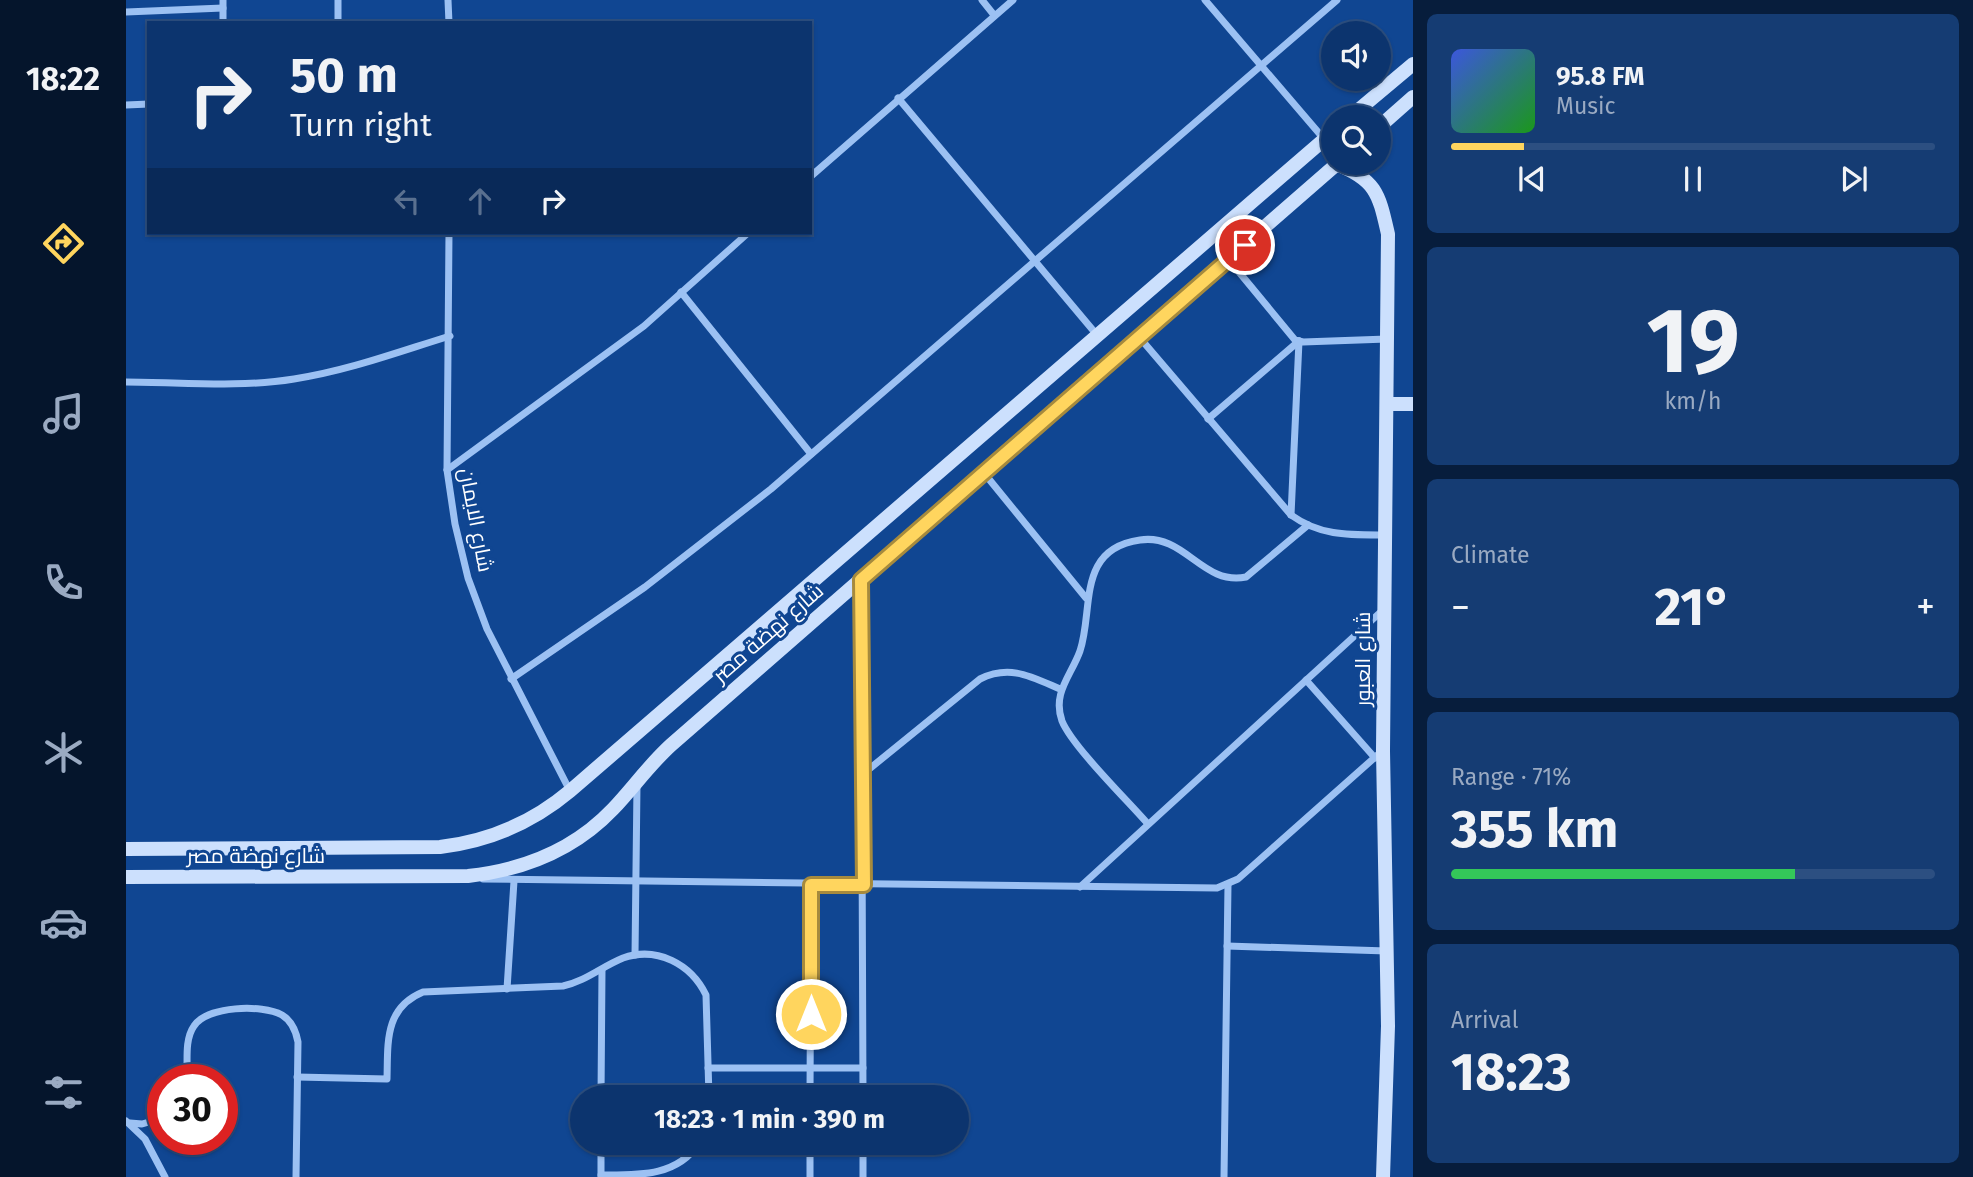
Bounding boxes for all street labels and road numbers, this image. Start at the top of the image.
street label: شارع الايمان [452,466,499,574]
street label: شارع نهضة مصر [707,578,829,690]
street label: شارع العبور [1350,612,1377,707]
street label: شارع نهضة مصر [186,843,325,870]

